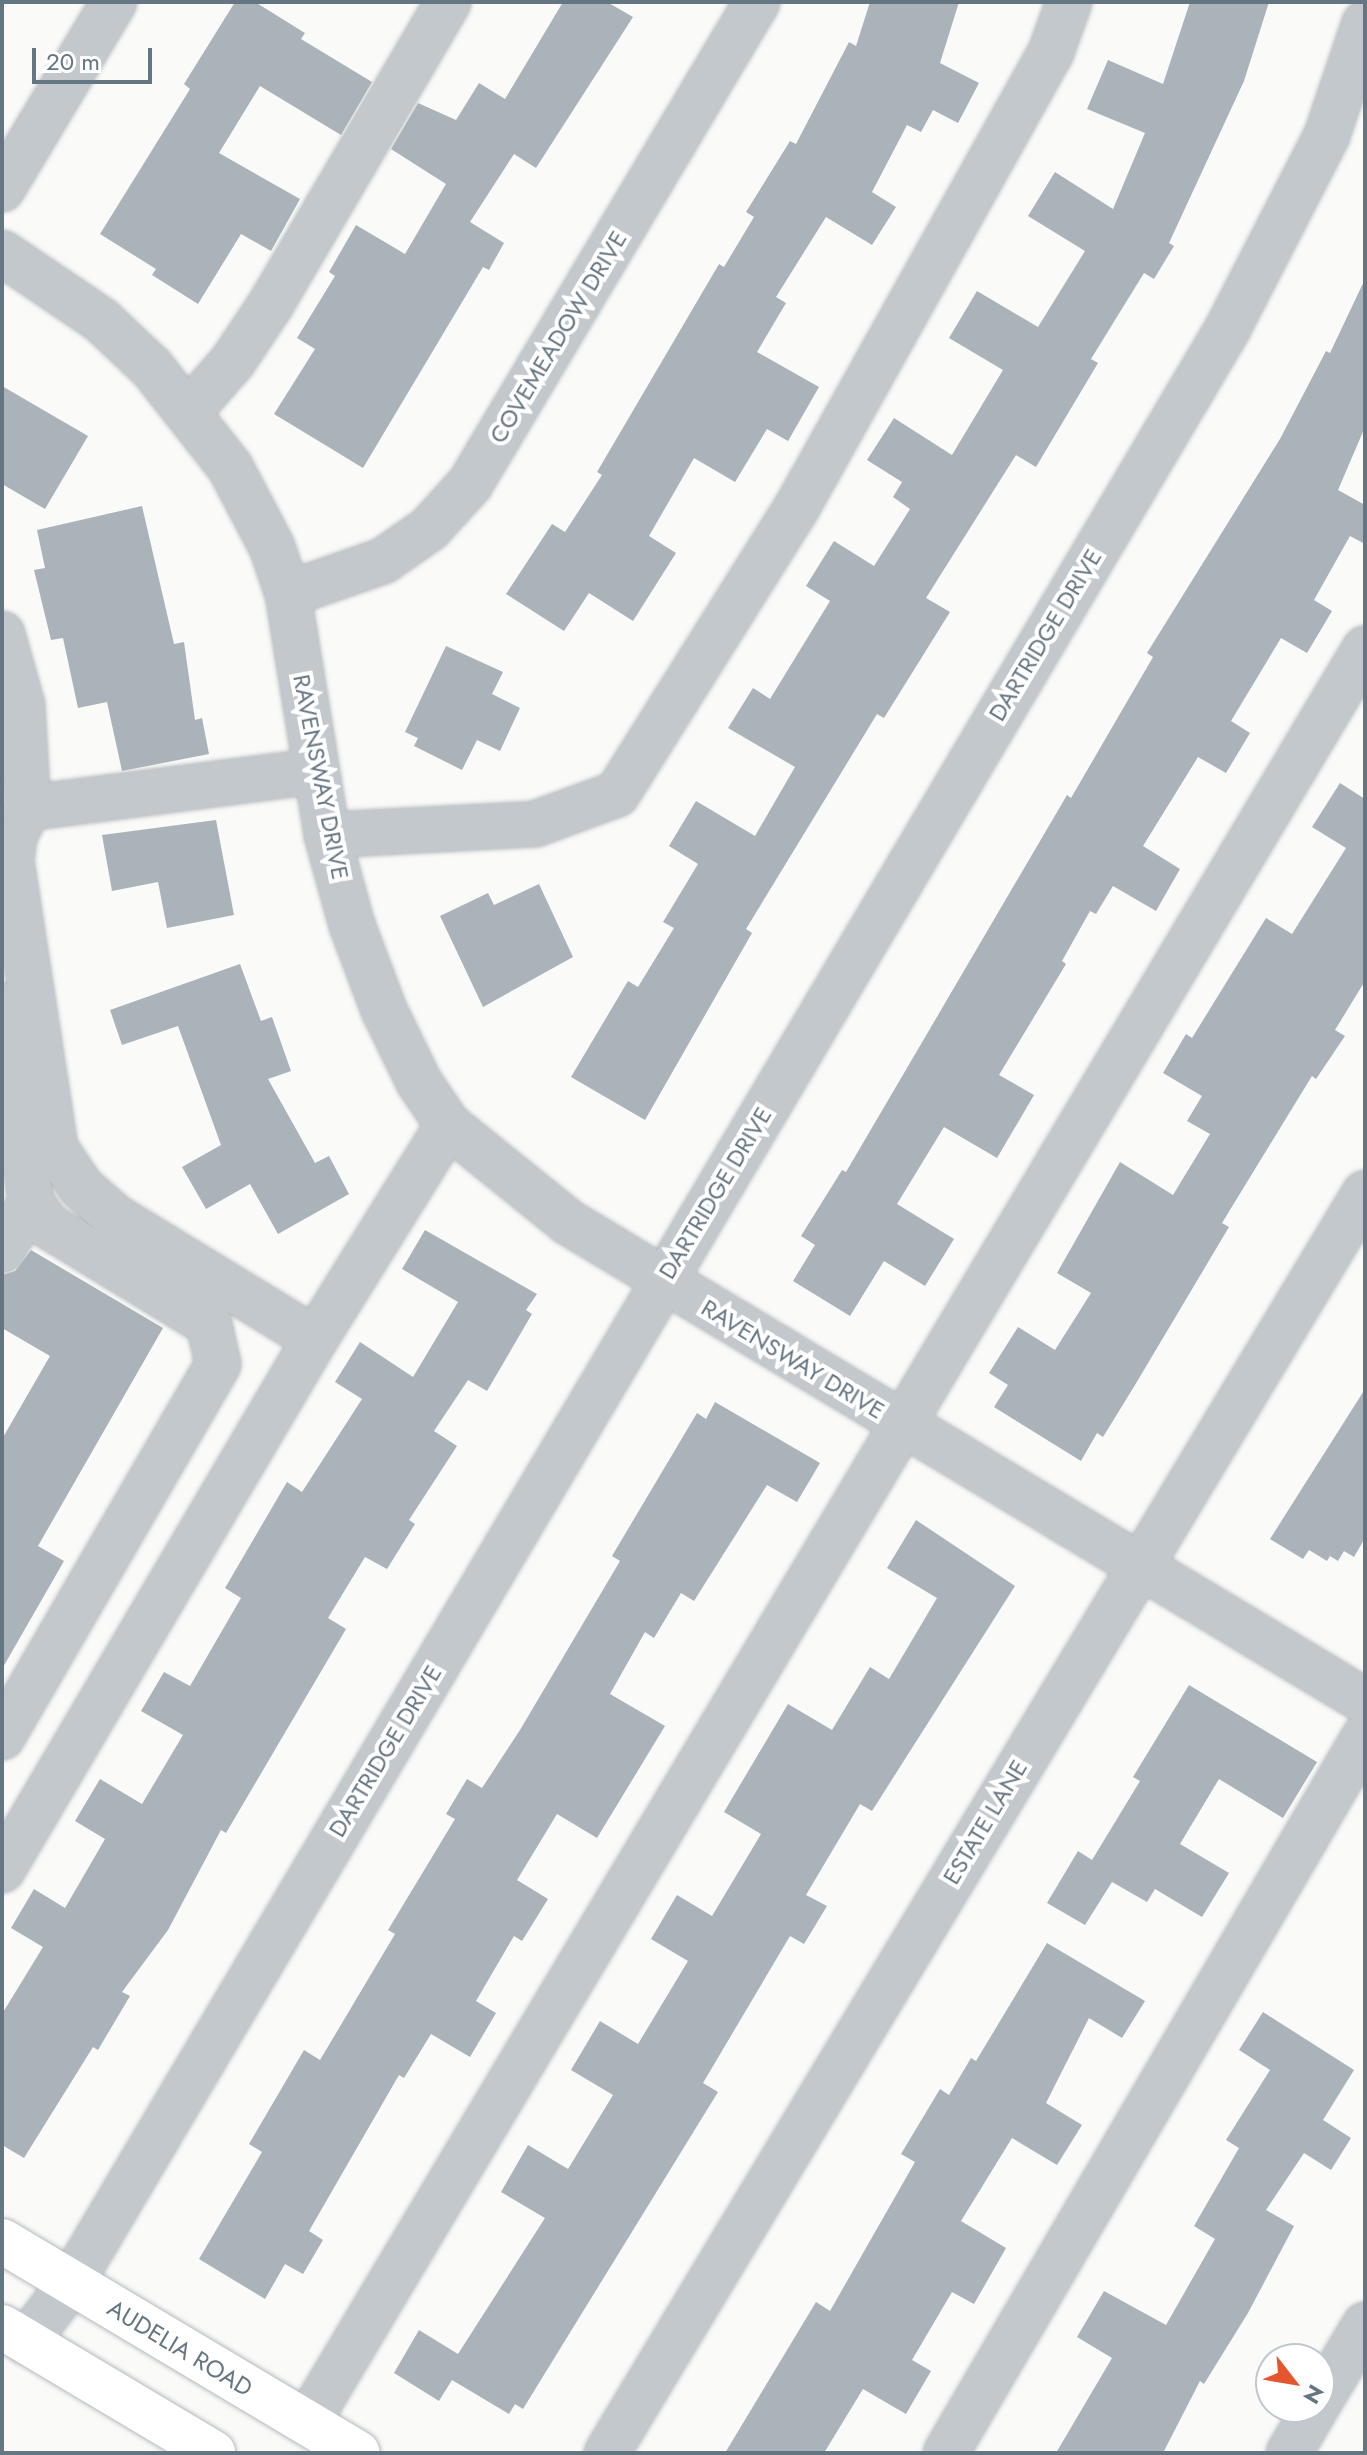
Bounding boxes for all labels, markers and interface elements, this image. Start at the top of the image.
scale bar [36,32,156,82]
text: 20 m [46,44,100,79]
street label: COVEMEADOW DRIVE [483,226,633,448]
street label: DARTRIDGE DRIVE [982,544,1108,726]
street label: RAVENSWAY DRIVE [287,672,355,882]
street label: DARTRIDGE DRIVE [652,1102,778,1284]
street label: RAVENSWAY DRIVE [696,1293,890,1425]
street label: DARTRIDGE DRIVE [322,1660,448,1842]
street label: ESTATE LANE [937,1755,1033,1889]
street label: AUDELIA ROAD [102,2293,258,2403]
north arrow [1255,2343,1335,2423]
text: N [1296,2379,1332,2410]

